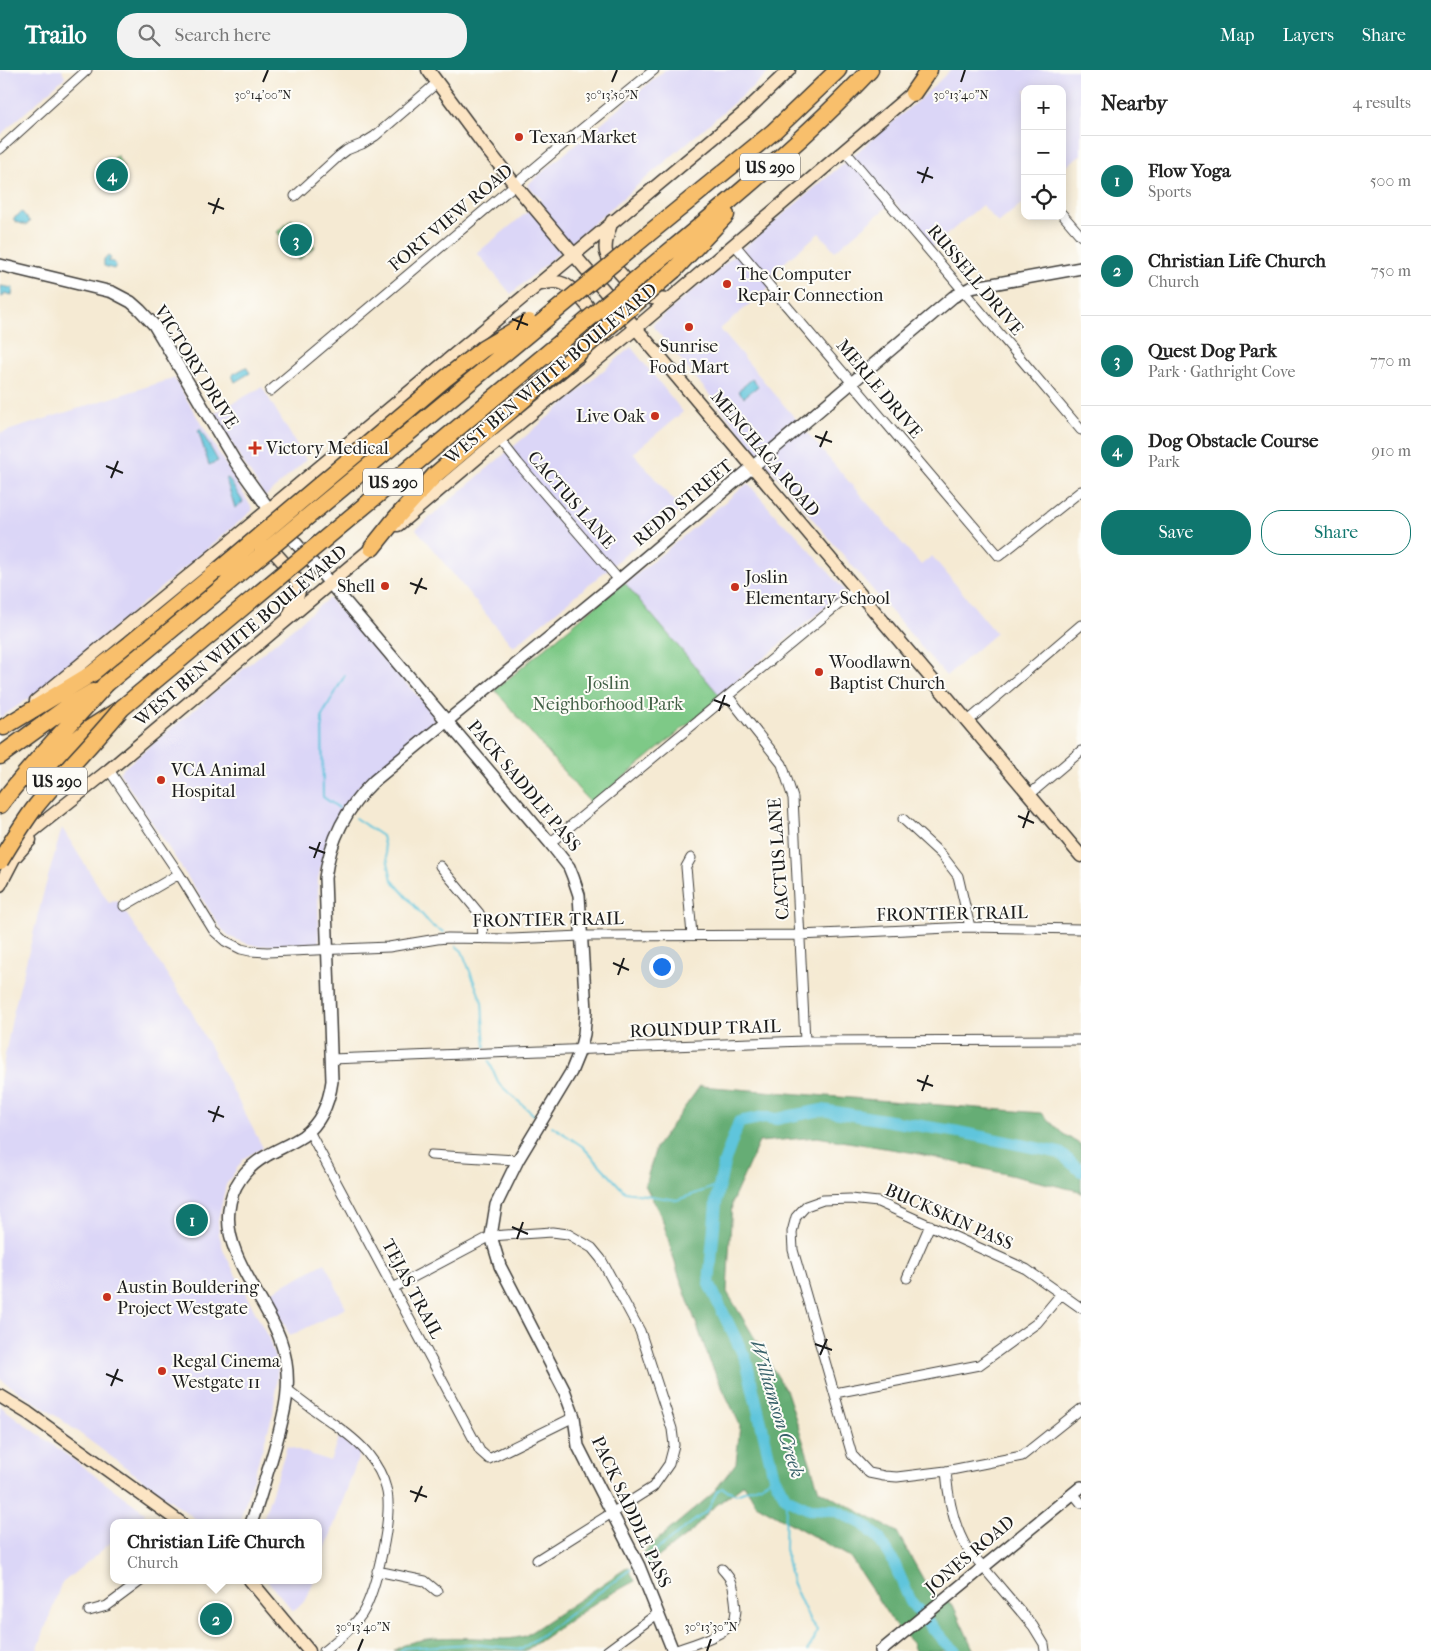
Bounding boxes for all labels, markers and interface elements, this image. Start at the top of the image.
search box [117,13,467,58]
text: Trailo [25,21,87,49]
icon: search [135,21,163,49]
text: Search here [175,24,271,46]
text: Map [1220,25,1254,46]
text: Layers [1282,25,1334,46]
text: Share [1362,25,1406,46]
map controls [1021,85,1066,220]
button: + [1021,85,1066,130]
text: 30°14'00"N [235,88,291,102]
text: 30°13'50"N [585,88,639,102]
text: 30°13'40"N [933,88,989,102]
text: Nearby [1101,91,1167,115]
text: 4 results [1353,93,1411,112]
place label: Texan Market [529,127,638,148]
button: − [1021,130,1066,175]
marker: Texan Market [513,131,525,143]
road number: US 290 [740,154,800,180]
pin: 4 [96,156,128,194]
street label: FORT VIEW ROAD [385,160,517,276]
text: Flow Yoga [1148,160,1231,182]
text: 1 [1114,171,1120,190]
text: 500 m [1370,171,1411,190]
button: locate [1021,175,1066,220]
text: Sports [1148,182,1191,201]
street label: RUSSELL DRIVE [923,220,1027,340]
pin: 3 [280,221,312,259]
text: Christian Life Church [1148,250,1326,272]
text: 2 [1113,261,1121,280]
text: 750 m [1371,261,1411,280]
place label: The Computer Repair Connection [737,264,884,306]
text: Church [1148,272,1199,291]
marker: The Computer Repair Connection [721,278,733,290]
street label: WEST BEN WHITE BOULEVARD [440,279,661,470]
street label: VICTORY DRIVE [149,301,242,433]
marker: Sunrise Food Mart [683,321,695,333]
street label: MERLE DRIVE [832,335,926,443]
place label: Sunrise Food Mart [649,336,730,378]
text: Quest Dog Park [1148,340,1277,362]
text: 3 [1114,351,1120,370]
text: 770 m [1370,351,1411,370]
text: Park · Gathright Cove [1148,362,1296,381]
street label: MENCHACA ROAD [706,387,824,521]
place label: Live Oak [576,406,646,427]
marker: Live Oak [649,410,661,422]
text: Dog Obstacle Course [1148,430,1318,452]
place label: Victory Medical [265,438,389,459]
marker: Victory Medical [248,441,262,455]
text: 4 [1112,441,1122,460]
text: 910 m [1371,441,1411,460]
street label: CACTUS LANE [523,447,619,553]
text: Park [1148,452,1180,471]
street label: REDD STREET [629,455,738,551]
road number: US 290 [363,468,423,496]
button: Save [1101,510,1251,555]
button: Share [1261,510,1411,555]
street label: WEST BEN WHITE BOULEVARD [130,541,351,732]
place label: Joslin Elementary School [743,567,890,609]
place label: Shell [337,576,375,597]
marker: Shell [379,580,391,592]
marker: Joslin Elementary School [729,581,741,593]
place label: Woodlawn Baptist Church [828,652,945,694]
marker: Woodlawn Baptist Church [813,666,825,678]
park label: Joslin Neighborhood Park [533,673,684,715]
street label: PACK SADDLE PASS [463,716,585,856]
place label: VCA Animal Hospital [170,760,266,802]
road number: US 290 [27,768,87,794]
marker: VCA Animal Hospital [155,774,167,786]
street label: CACTUS LANE [764,797,794,921]
street label: FRONTIER TRAIL [876,902,1028,926]
street label: FRONTIER TRAIL [472,908,624,932]
your location [649,954,675,980]
street label: ROUNDUP TRAIL [629,1016,781,1042]
street label: BUCKSKIN PASS [882,1179,1016,1255]
pin: 1 [176,1201,208,1239]
street label: TEJAS TRAIL [377,1236,447,1342]
place label: Austin Bouldering Project Westgate [116,1277,259,1319]
marker: Austin Bouldering Project Westgate [101,1291,113,1303]
water label: Williamson Creek [746,1337,808,1481]
place label: Regal Cinema Westgate 11 [171,1351,281,1393]
marker: Regal Cinema Westgate 11 [156,1365,168,1377]
street label: PACK SADDLE PASS [587,1433,675,1591]
street label: JONES ROAD [919,1512,1019,1600]
popup [110,1519,322,1584]
text: Christian Life Church [127,1531,305,1553]
text: Church [127,1553,178,1572]
pin: 2 [200,1600,232,1638]
text: 30°13'40"N [335,1620,391,1634]
text: 30°13'30"N [684,1620,738,1634]

